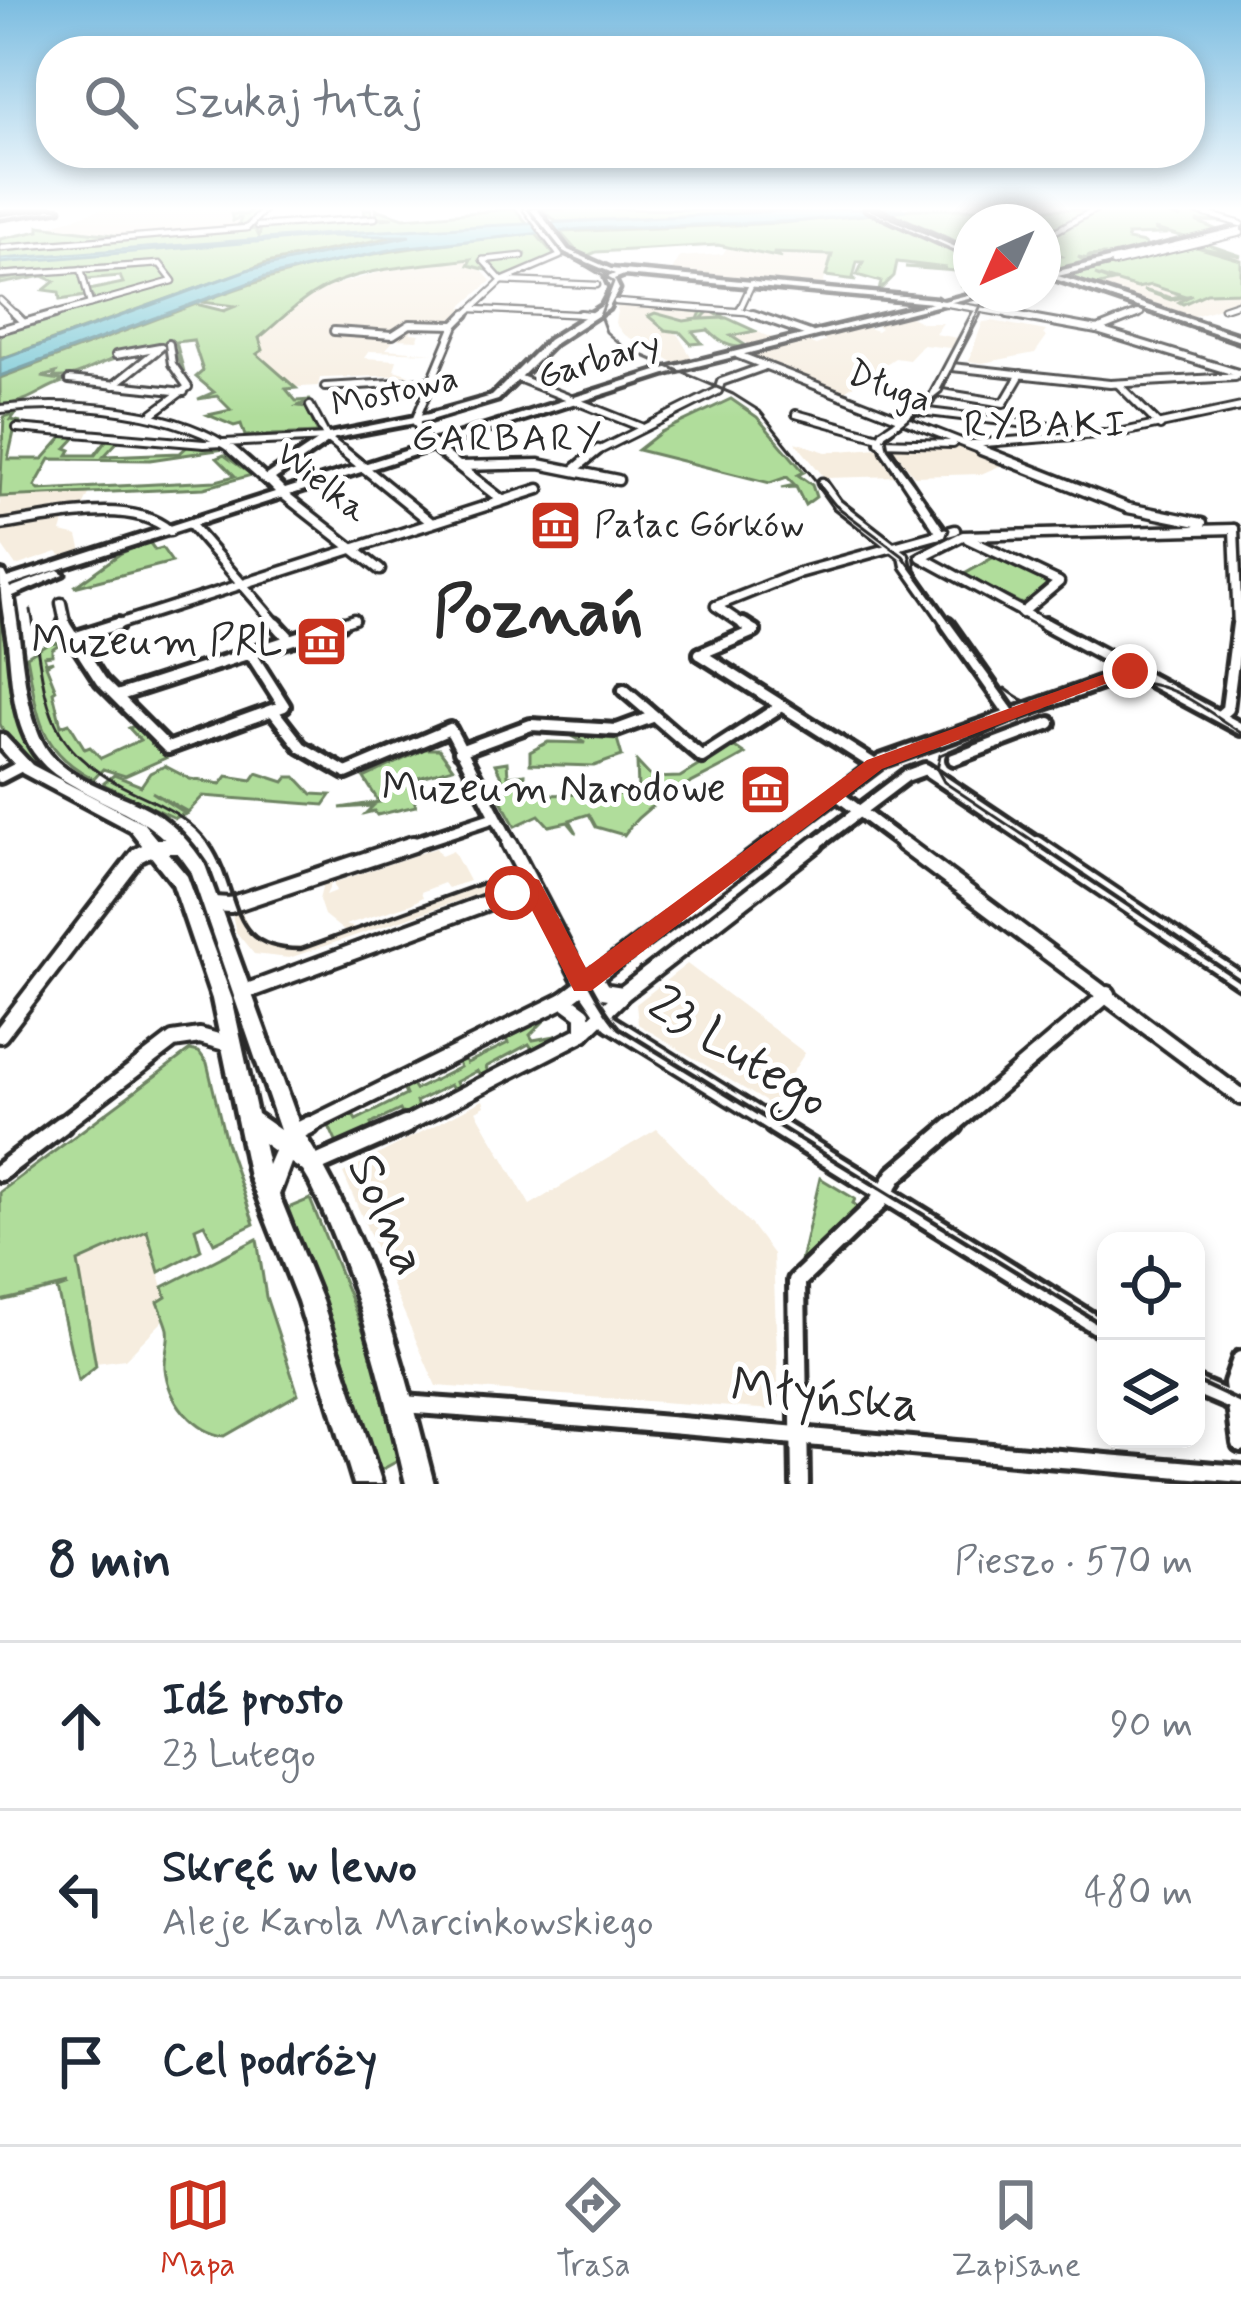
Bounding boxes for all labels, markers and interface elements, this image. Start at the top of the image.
search box [36,36,1205,168]
icon: search [78,69,144,135]
text: Szukaj tutaj [174,73,423,132]
north arrow [953,204,1061,312]
street label: Garbary [532,320,666,402]
street label: Długa [840,351,938,425]
street label: Mostowa [327,356,463,430]
district label: RYBAKI [964,400,1128,451]
district label: GARBARY [411,414,605,465]
street label: Wielka [265,432,377,535]
museum icon: Pałac Górków [527,498,583,554]
place label: Pałac Górków [594,503,804,550]
district label: Poznań [433,572,643,658]
museum icon: Muzeum PRL [294,614,350,670]
place label: Muzeum PRL [31,615,283,670]
route end [1103,644,1157,698]
museum icon: Muzeum Narodowe [737,761,793,817]
place label: Muzeum Narodowe [382,762,726,817]
route start [485,866,539,920]
street label: 23 Lutego [633,972,841,1138]
street label: Solna [330,1144,442,1286]
map controls [1097,1232,1205,1448]
button: locate [1097,1232,1205,1340]
button: layers [1097,1340,1205,1448]
street label: Młyńska [727,1354,923,1440]
text: 8 min [48,1529,171,1595]
text: Pieszo · 570 m [954,1537,1193,1588]
text: Idź prosto [162,1671,344,1730]
icon: ahead [48,1693,114,1759]
text: 90 m [1110,1700,1193,1751]
text: 23 Lutego [162,1730,316,1781]
text: Skręć w lewo [162,1839,417,1898]
icon: left [48,1861,114,1927]
text: 480 m [1084,1868,1193,1919]
text: Aleje Karola Marcinkowskiego [162,1898,654,1949]
icon: arrive [48,2029,114,2095]
text: Cel podróży [162,2032,377,2091]
tab: Mapa [160,2172,235,2288]
tab: Trasa [556,2172,631,2288]
tab: Zapisane [951,2172,1081,2288]

